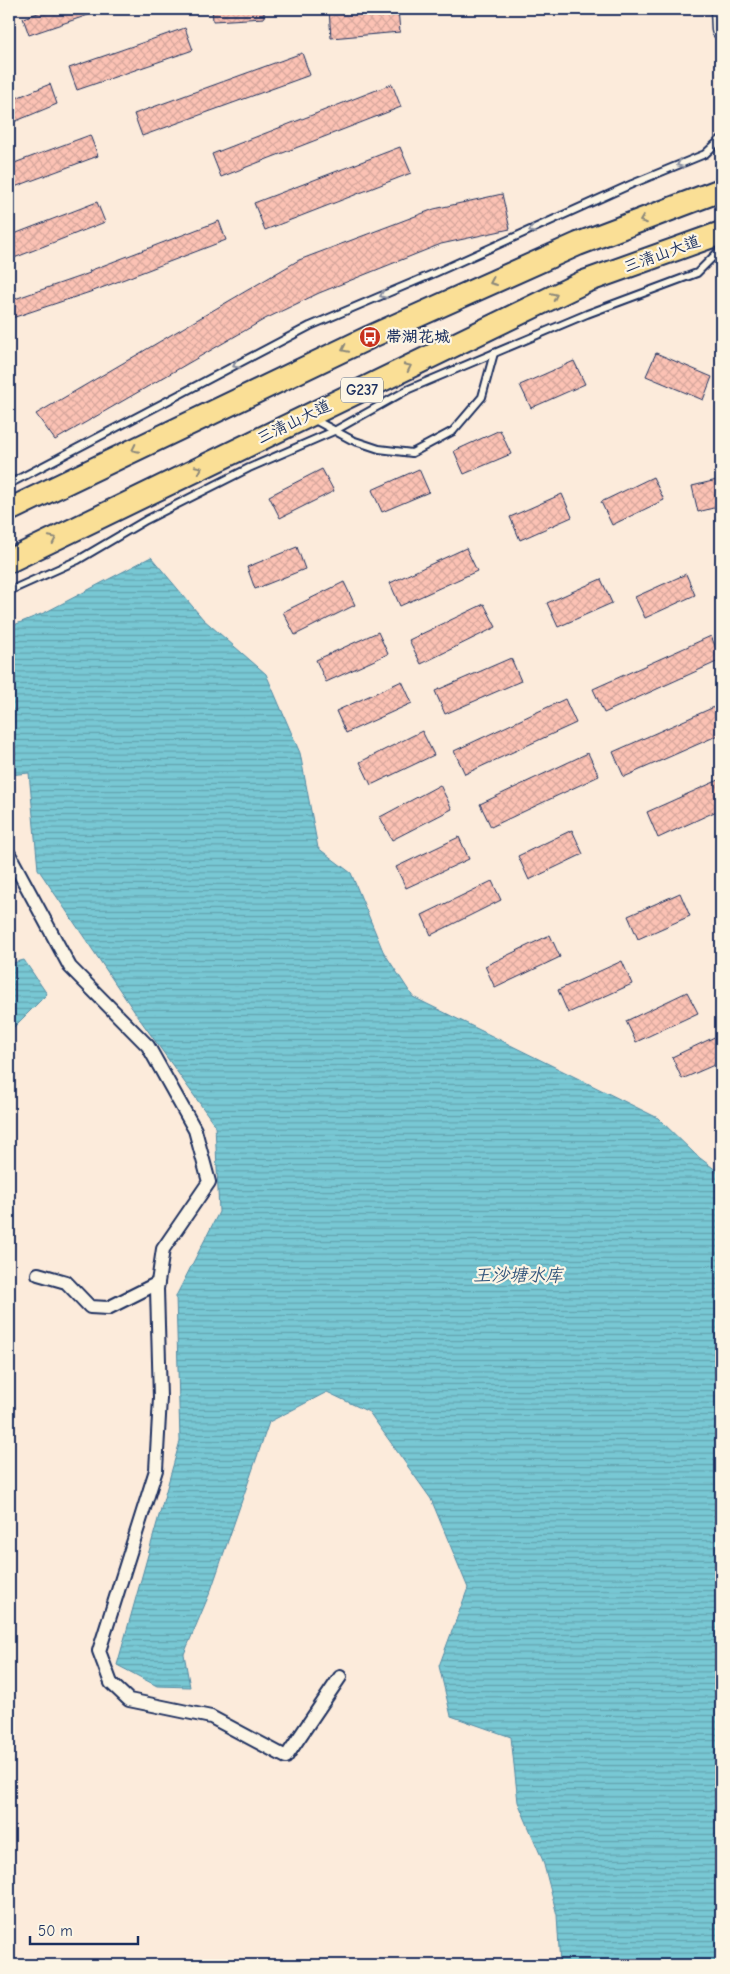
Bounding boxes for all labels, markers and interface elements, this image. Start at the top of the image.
one-way arrow [676,157,685,168]
one-way arrow [639,214,648,224]
one-way arrow [528,224,537,234]
street label: 三清山大道 [621,232,703,276]
one-way arrow [489,276,498,286]
one-way arrow [379,289,388,300]
one-way arrow [549,292,558,302]
bus stop icon: 带湖花城 [358,325,382,349]
place label: 带湖花城 [386,328,450,346]
one-way arrow [341,343,350,353]
one-way arrow [233,359,242,369]
one-way arrow [403,363,412,373]
road number: G237 [341,378,383,402]
street label: 三清山大道 [254,396,334,448]
one-way arrow [131,443,140,453]
one-way arrow [194,464,203,475]
one-way arrow [48,535,57,546]
water label: 王沙塘水库 [473,1265,565,1286]
scale bar [30,1914,138,1946]
text: 50 m [38,1922,73,1940]

